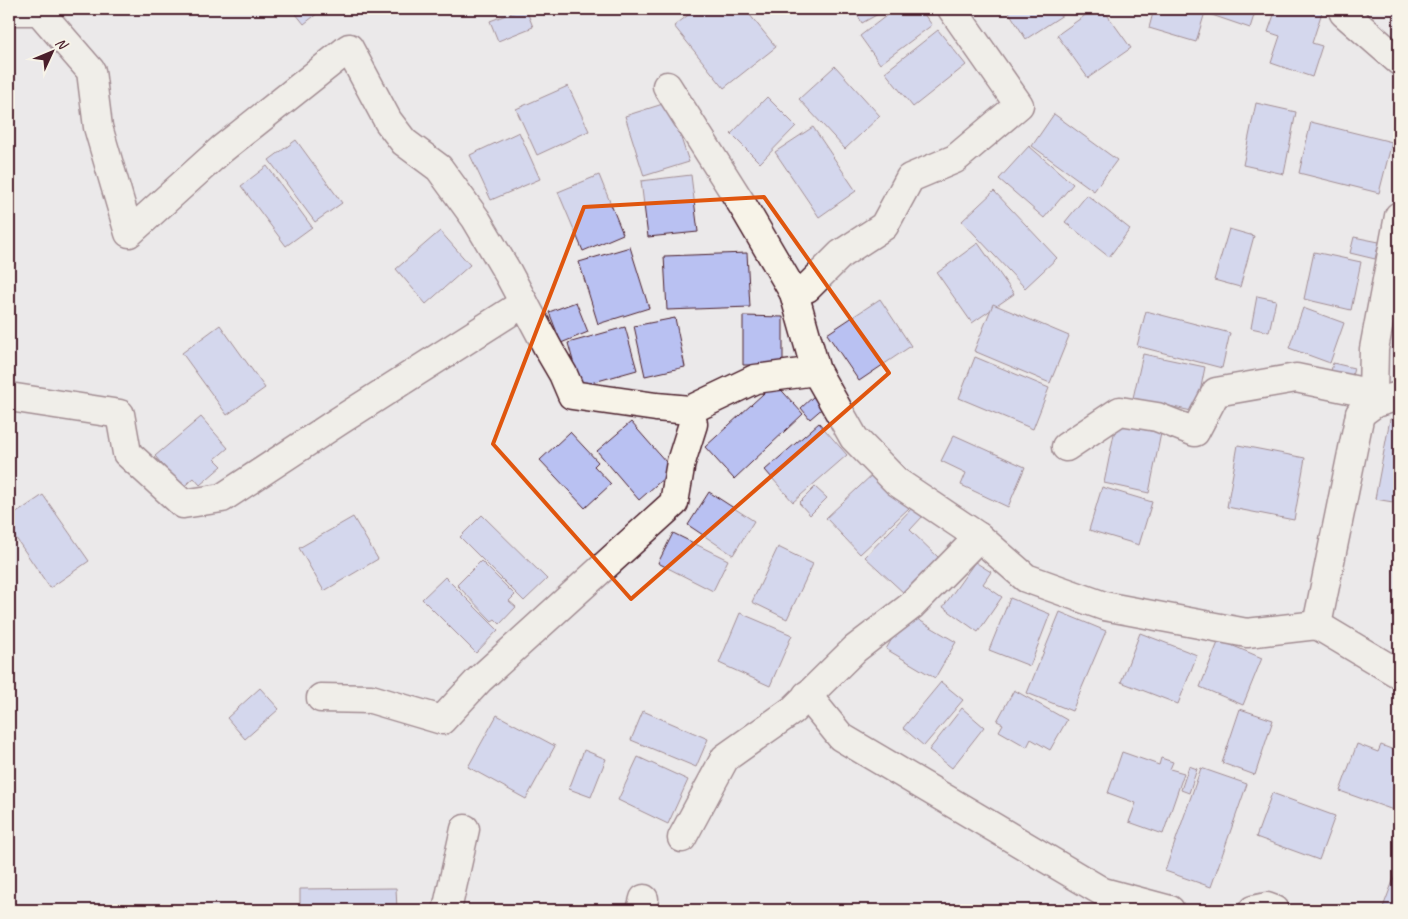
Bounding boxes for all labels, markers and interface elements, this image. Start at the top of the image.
north arrow [28,28,78,78]
text: N [52,34,72,54]

